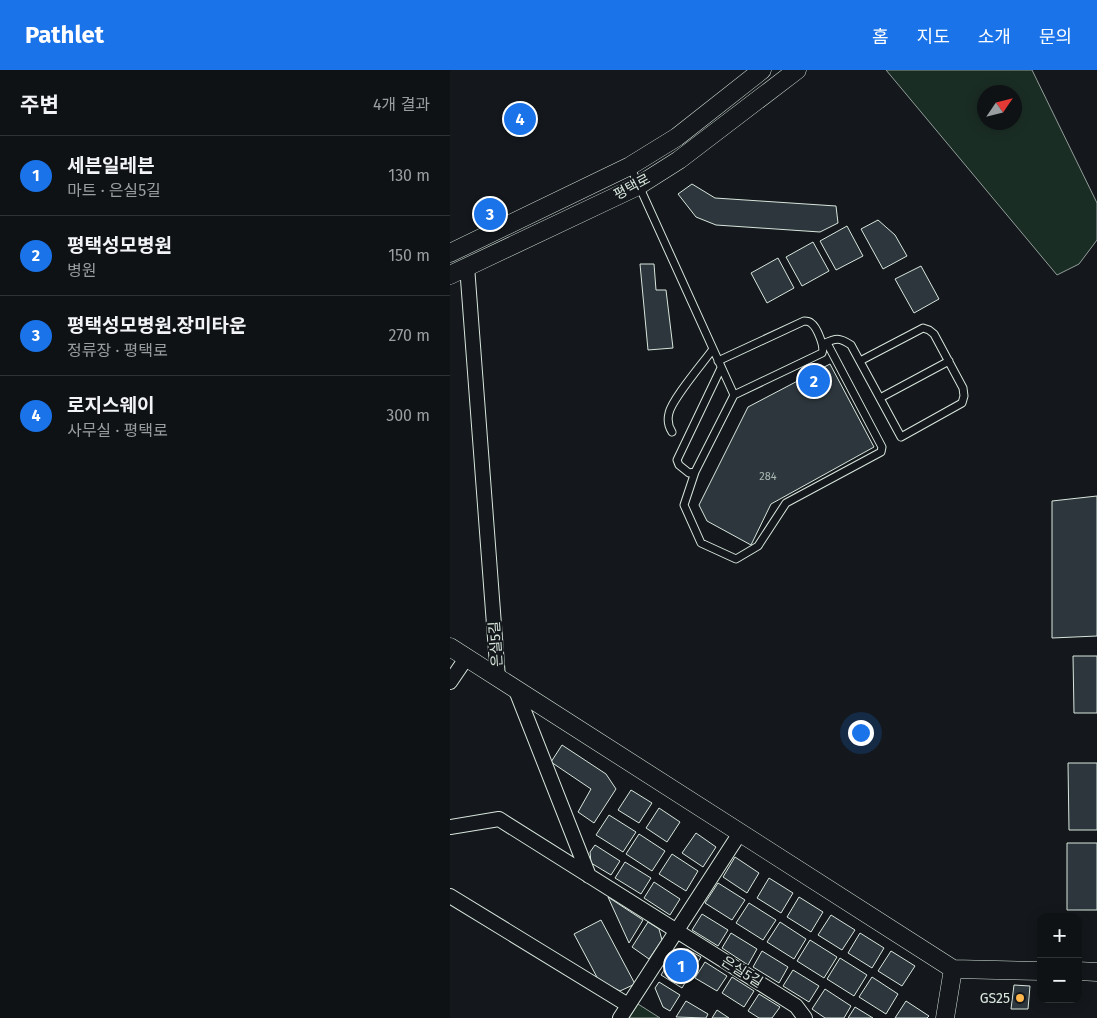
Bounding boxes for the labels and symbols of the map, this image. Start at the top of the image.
north arrow [977,85,1022,130]
pin: 4 [504,100,536,138]
street label: 평택로 [611,170,653,204]
pin: 3 [474,195,506,233]
pin: 2 [798,362,830,400]
house number: 284 [759,470,777,483]
street label: 은실5길 [486,621,506,667]
your location [848,720,874,746]
pin: 1 [665,947,697,985]
street label: 은실5길 [718,953,766,991]
place label: GS25 [980,990,1010,1007]
marker: GS25 [1014,992,1026,1004]

